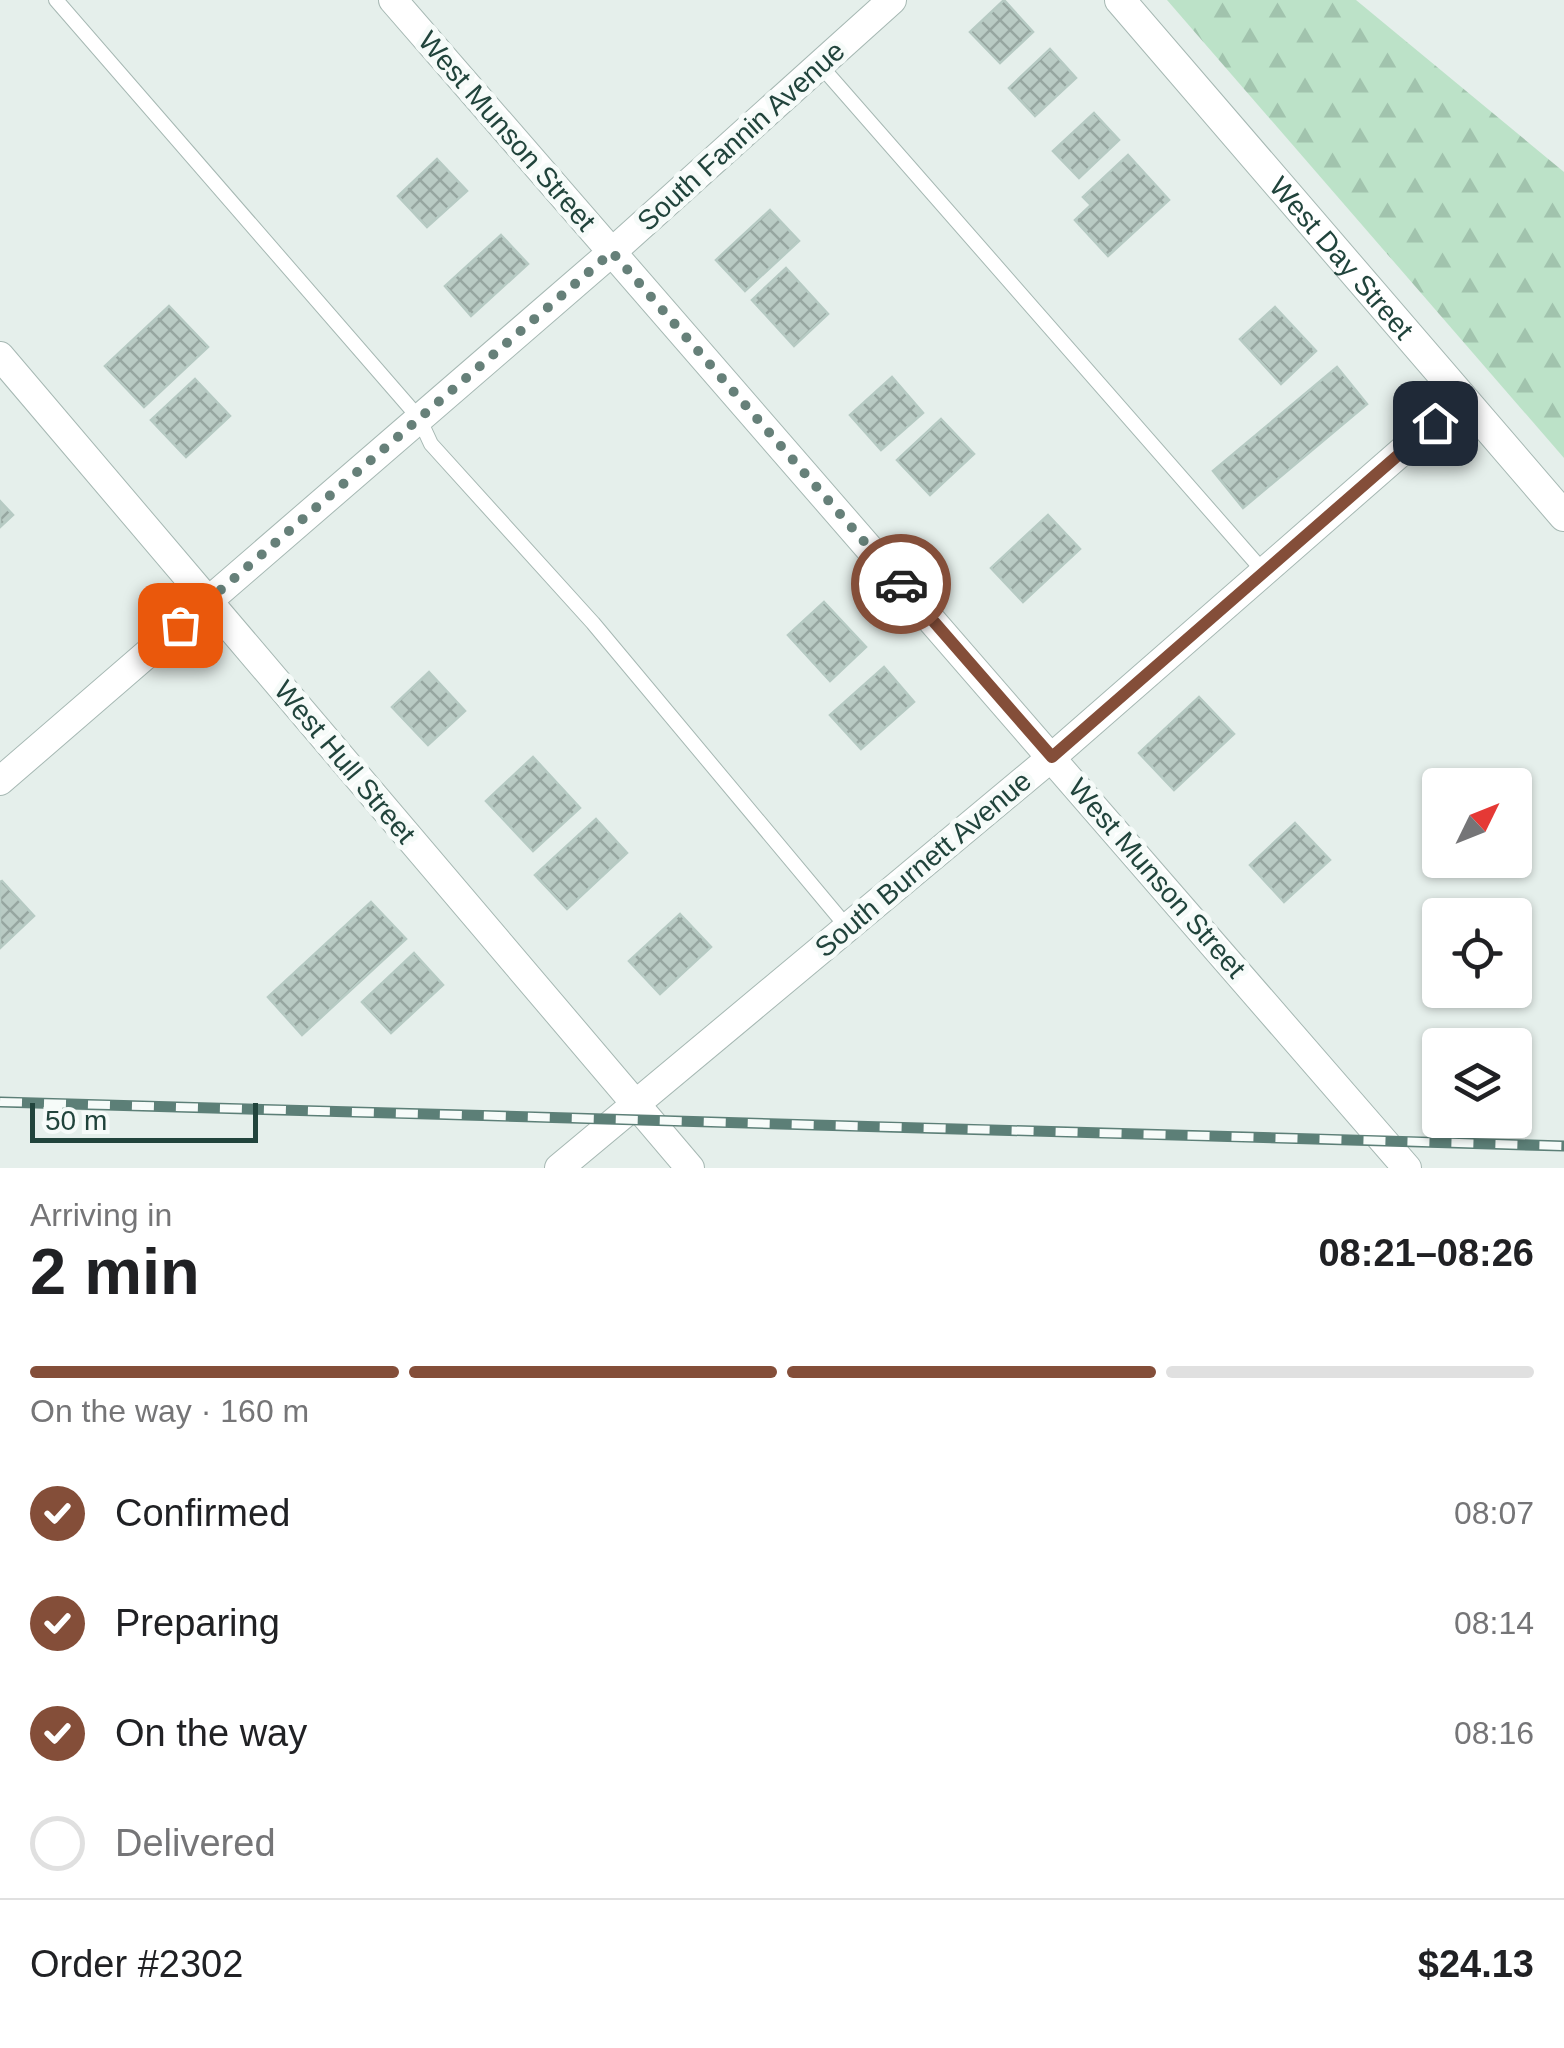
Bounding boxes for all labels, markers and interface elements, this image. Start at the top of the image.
street label: West Munson Street [412,25,602,237]
street label: South Fannin Avenue [631,35,851,237]
street label: West Day Street [1264,171,1420,345]
pin [1393,381,1478,466]
icon: home [1408,396,1463,451]
courier [851,534,951,634]
icon: car [874,557,929,612]
pin [138,583,223,668]
icon: bag [153,598,208,653]
street label: West Hull Street [268,675,422,849]
street label: South Burnett Avenue [809,765,1037,963]
north arrow [1422,768,1532,878]
map controls [1422,768,1532,1138]
street label: West Munson Street [1062,772,1252,984]
button: locate [1422,898,1532,1008]
button: layers [1422,1028,1532,1138]
scale bar [30,1098,258,1142]
text: 50 m [45,1105,107,1136]
text: Arriving in [30,1197,172,1233]
text: 08:21–08:26 [1318,1232,1534,1274]
text: 2 min [30,1235,200,1308]
text: On the way · 160 m [30,1393,309,1429]
icon: check [30,1486,85,1541]
text: Confirmed [115,1492,290,1534]
text: 08:07 [1454,1495,1534,1531]
icon: check [30,1596,85,1651]
text: Preparing [115,1602,280,1644]
text: 08:14 [1454,1605,1534,1641]
icon: check [30,1706,85,1761]
text: On the way [115,1712,307,1754]
text: 08:16 [1454,1715,1534,1751]
text: Delivered [115,1822,276,1864]
text: Order #2302 [30,1943,243,1985]
text: $24.13 [1418,1943,1534,1985]

